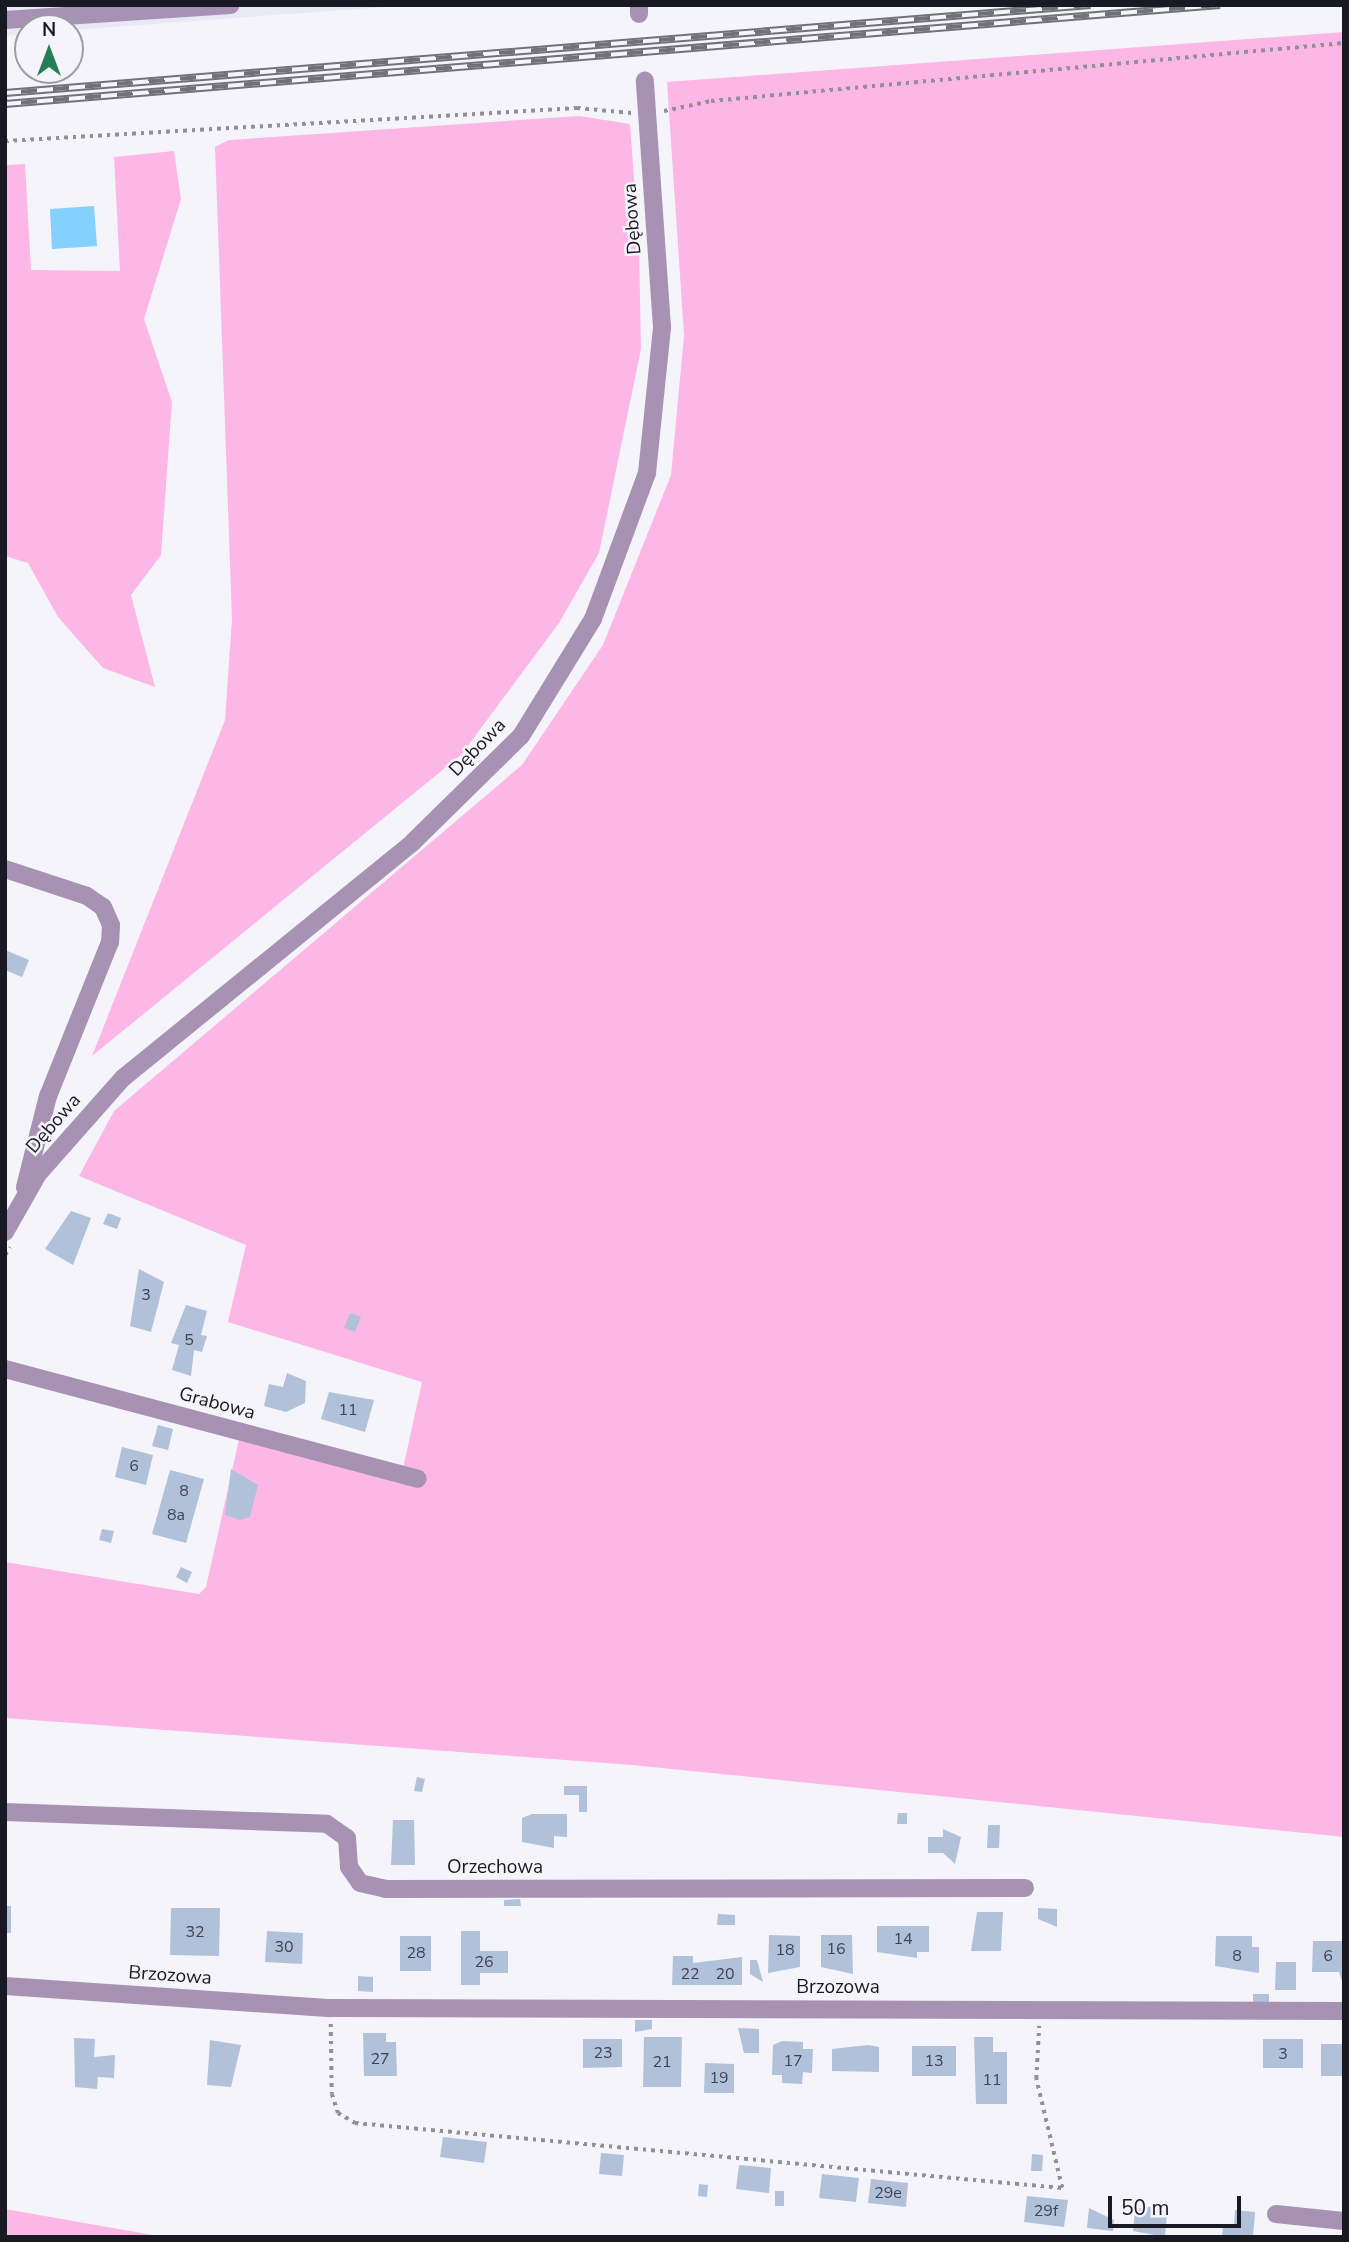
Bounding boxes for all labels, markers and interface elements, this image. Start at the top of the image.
north arrow [14,14,84,84]
text: N [42,17,56,43]
street label: Dębowa [619,183,647,255]
street label: Dębowa [445,714,511,782]
street label: Dębowa [22,1090,86,1158]
house number: 3 [141,1285,151,1305]
house number: 5 [184,1330,194,1350]
street label: Grabowa [176,1383,258,1425]
house number: 11 [338,1400,358,1420]
house number: 6 [129,1456,139,1476]
house number: 8 [179,1481,189,1501]
house number: 8a [167,1505,185,1525]
street label: Orzechowa [447,1857,543,1879]
house number: 32 [185,1922,205,1942]
house number: 14 [893,1929,913,1949]
house number: 30 [274,1937,294,1957]
house number: 16 [826,1939,846,1959]
house number: 18 [775,1940,795,1960]
house number: 28 [406,1943,426,1963]
house number: 8 [1232,1946,1242,1966]
house number: 6 [1323,1946,1333,1966]
house number: 26 [474,1952,494,1972]
street label: Brzozowa [127,1962,213,1990]
house number: 22 [680,1964,700,1984]
house number: 20 [715,1964,735,1984]
street label: Brzozowa [796,1977,880,1999]
house number: 23 [593,2043,613,2063]
house number: 3 [1278,2044,1288,2064]
house number: 27 [370,2049,390,2069]
house number: 17 [783,2051,803,2071]
house number: 13 [924,2051,944,2071]
house number: 21 [652,2052,672,2072]
house number: 19 [709,2068,729,2088]
house number: 11 [982,2070,1002,2090]
scale bar [1111,2182,1244,2226]
house number: 29e [874,2183,902,2203]
text: 50 m [1121,2194,1170,2222]
house number: 29f [1034,2201,1058,2221]

